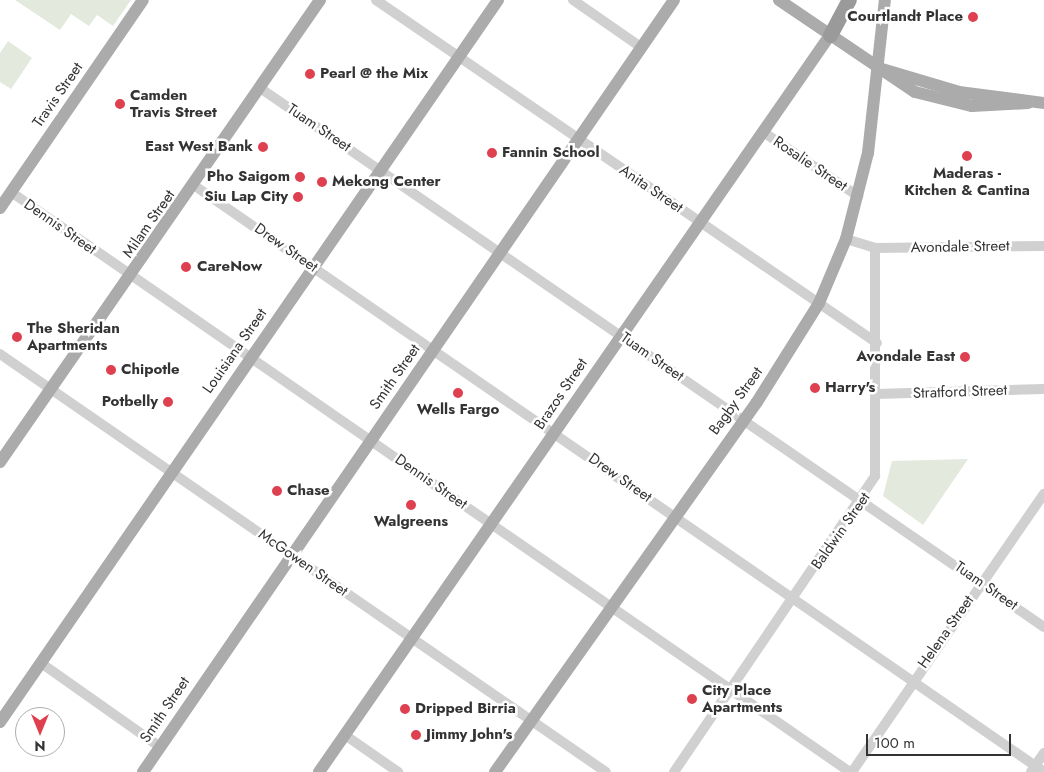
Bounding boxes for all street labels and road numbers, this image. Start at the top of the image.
street label: Travis Street [29,59,87,131]
street label: Tuam Street [284,100,354,156]
street label: Rosalie Street [770,133,850,195]
street label: Anita Street [616,161,686,217]
street label: Milam Street [119,187,179,261]
street label: Dennis Street [20,196,100,258]
street label: Drew Street [251,220,321,276]
street label: Avondale Street [910,237,1010,257]
street label: Louisiana Street [199,305,271,397]
street label: Tuam Street [617,329,687,385]
street label: Smith Street [366,341,424,413]
street label: Brazos Street [531,355,591,433]
street label: Bagby Street [705,364,767,438]
street label: Stratford Street [913,381,1007,403]
street label: Drew Street [585,450,655,506]
street label: Dennis Street [391,451,471,513]
street label: Baldwin Street [808,489,874,573]
street label: McGowen Street [255,526,351,600]
street label: Tuam Street [951,558,1021,614]
street label: Helena Street [914,592,978,672]
street label: Smith Street [136,674,194,746]

